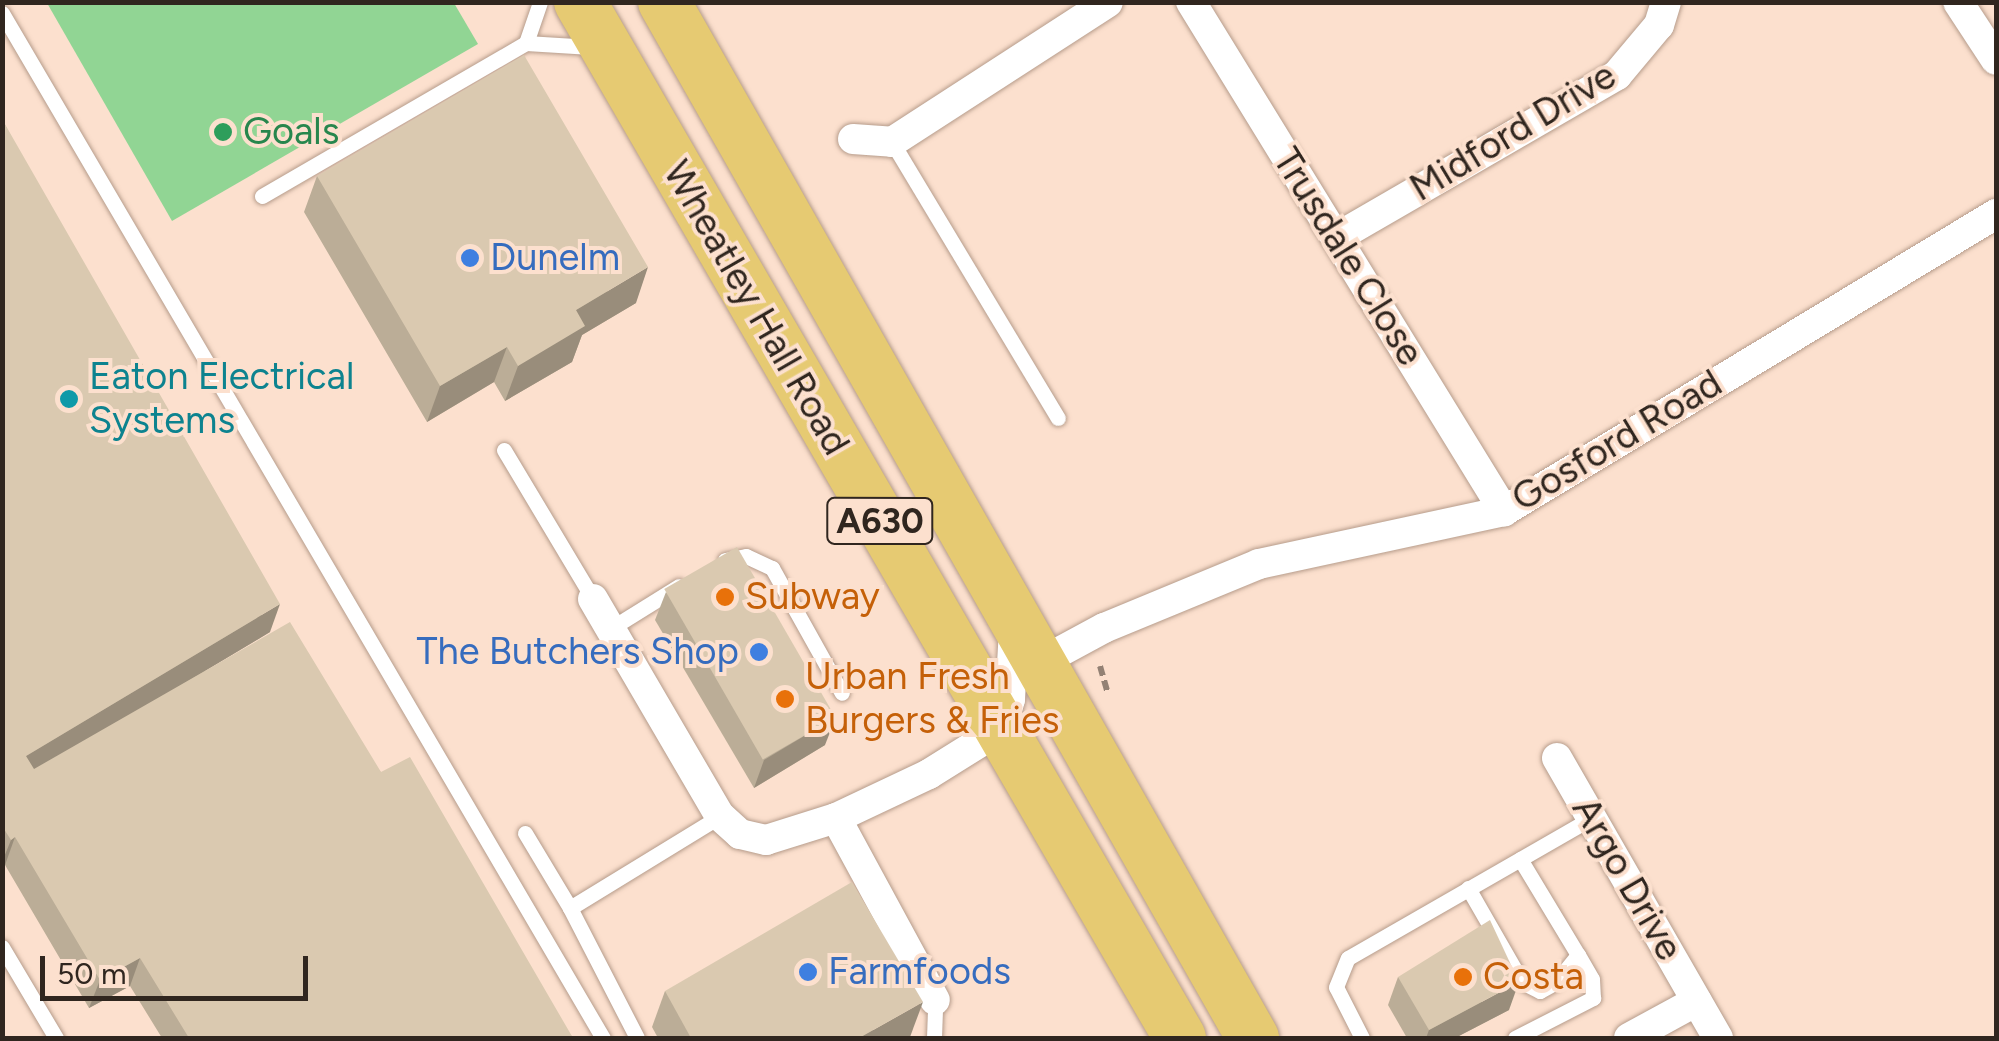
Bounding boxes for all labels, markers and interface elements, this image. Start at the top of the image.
street label: Midford Drive [1402,53,1624,211]
place label: Goals [243,109,339,155]
marker: Goals [212,121,234,143]
street label: Trusdale Close [1263,140,1433,374]
street label: Wheatley Hall Road [653,153,859,463]
place label: Dunelm [490,235,620,281]
marker: Dunelm [459,247,481,269]
place label: Eaton Electrical Systems [89,354,354,444]
street label: Gosford Road [1504,361,1730,521]
marker: Eaton Electrical Systems [58,388,80,410]
road number: A630 [825,491,935,551]
place label: Subway [745,574,880,620]
marker: Subway [714,586,736,608]
place label: The Butchers Shop [417,629,739,675]
marker: The Butchers Shop [748,641,770,663]
place label: Urban Fresh Burgers & Fries [805,654,1059,744]
marker: Urban Fresh Burgers & Fries [774,688,796,710]
street label: Argo Drive [1562,790,1692,968]
scale bar [45,936,312,998]
place label: Farmfoods [828,949,1011,995]
place label: Costa [1483,954,1584,1000]
text: 50 m [57,955,126,992]
marker: Farmfoods [797,961,819,983]
marker: Costa [1452,966,1474,988]

